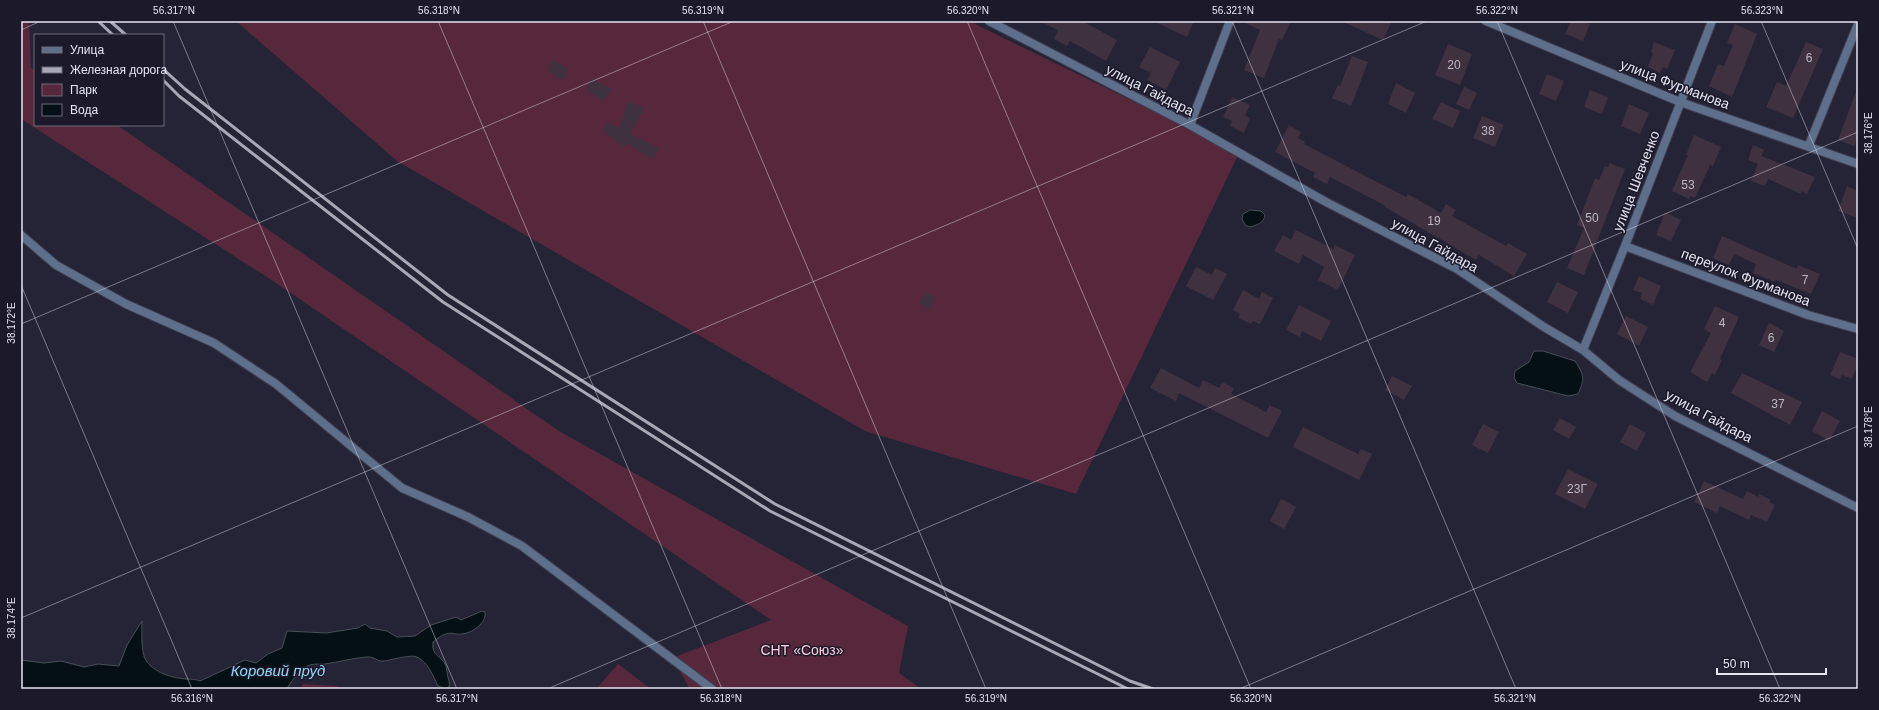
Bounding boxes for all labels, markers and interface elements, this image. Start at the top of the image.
text: 56.317°N [153,5,195,16]
text: 56.318°N [418,5,460,16]
text: 56.319°N [682,5,724,16]
text: 56.320°N [947,5,989,16]
text: 56.321°N [1212,5,1254,16]
text: 56.322°N [1476,5,1518,16]
text: 56.323°N [1741,5,1783,16]
legend [34,34,164,126]
text: Улица [70,43,104,57]
house number: 6 [1806,51,1813,65]
street label: улица Фурманова [1618,56,1732,112]
house number: 20 [1447,58,1461,72]
street label: улица Гайдара [1103,61,1197,119]
text: Железная дорога [70,63,167,77]
text: Парк [70,83,98,97]
text: Вода [70,103,98,117]
text: 38.176°E [1863,112,1874,154]
house number: 38 [1481,124,1495,138]
street label: улица Шевченко [1609,128,1663,234]
house number: 53 [1681,178,1695,192]
house number: 50 [1585,211,1599,225]
house number: 19 [1427,214,1441,228]
street label: улица Гайдара [1389,215,1481,275]
street label: переулок Фурманова [1679,245,1813,309]
house number: 7 [1802,273,1809,287]
text: 38.172°E [6,302,17,344]
house number: 4 [1719,316,1726,330]
house number: 6 [1768,331,1775,345]
street label: улица Гайдара [1663,386,1755,446]
house number: 37 [1771,397,1785,411]
text: 38.178°E [1863,406,1874,448]
house number: 23Г [1567,482,1587,496]
text: 38.174°E [6,597,17,639]
park label: СНТ «Союз» [760,642,844,658]
scale bar [1717,650,1826,676]
text: 50 m [1723,657,1750,671]
water label: Коровий пруд [231,662,325,679]
text: 56.316°N [171,693,213,704]
text: 56.317°N [436,693,478,704]
text: 56.318°N [700,693,742,704]
text: 56.319°N [965,693,1007,704]
text: 56.320°N [1230,693,1272,704]
text: 56.321°N [1494,693,1536,704]
text: 56.322°N [1759,693,1801,704]

